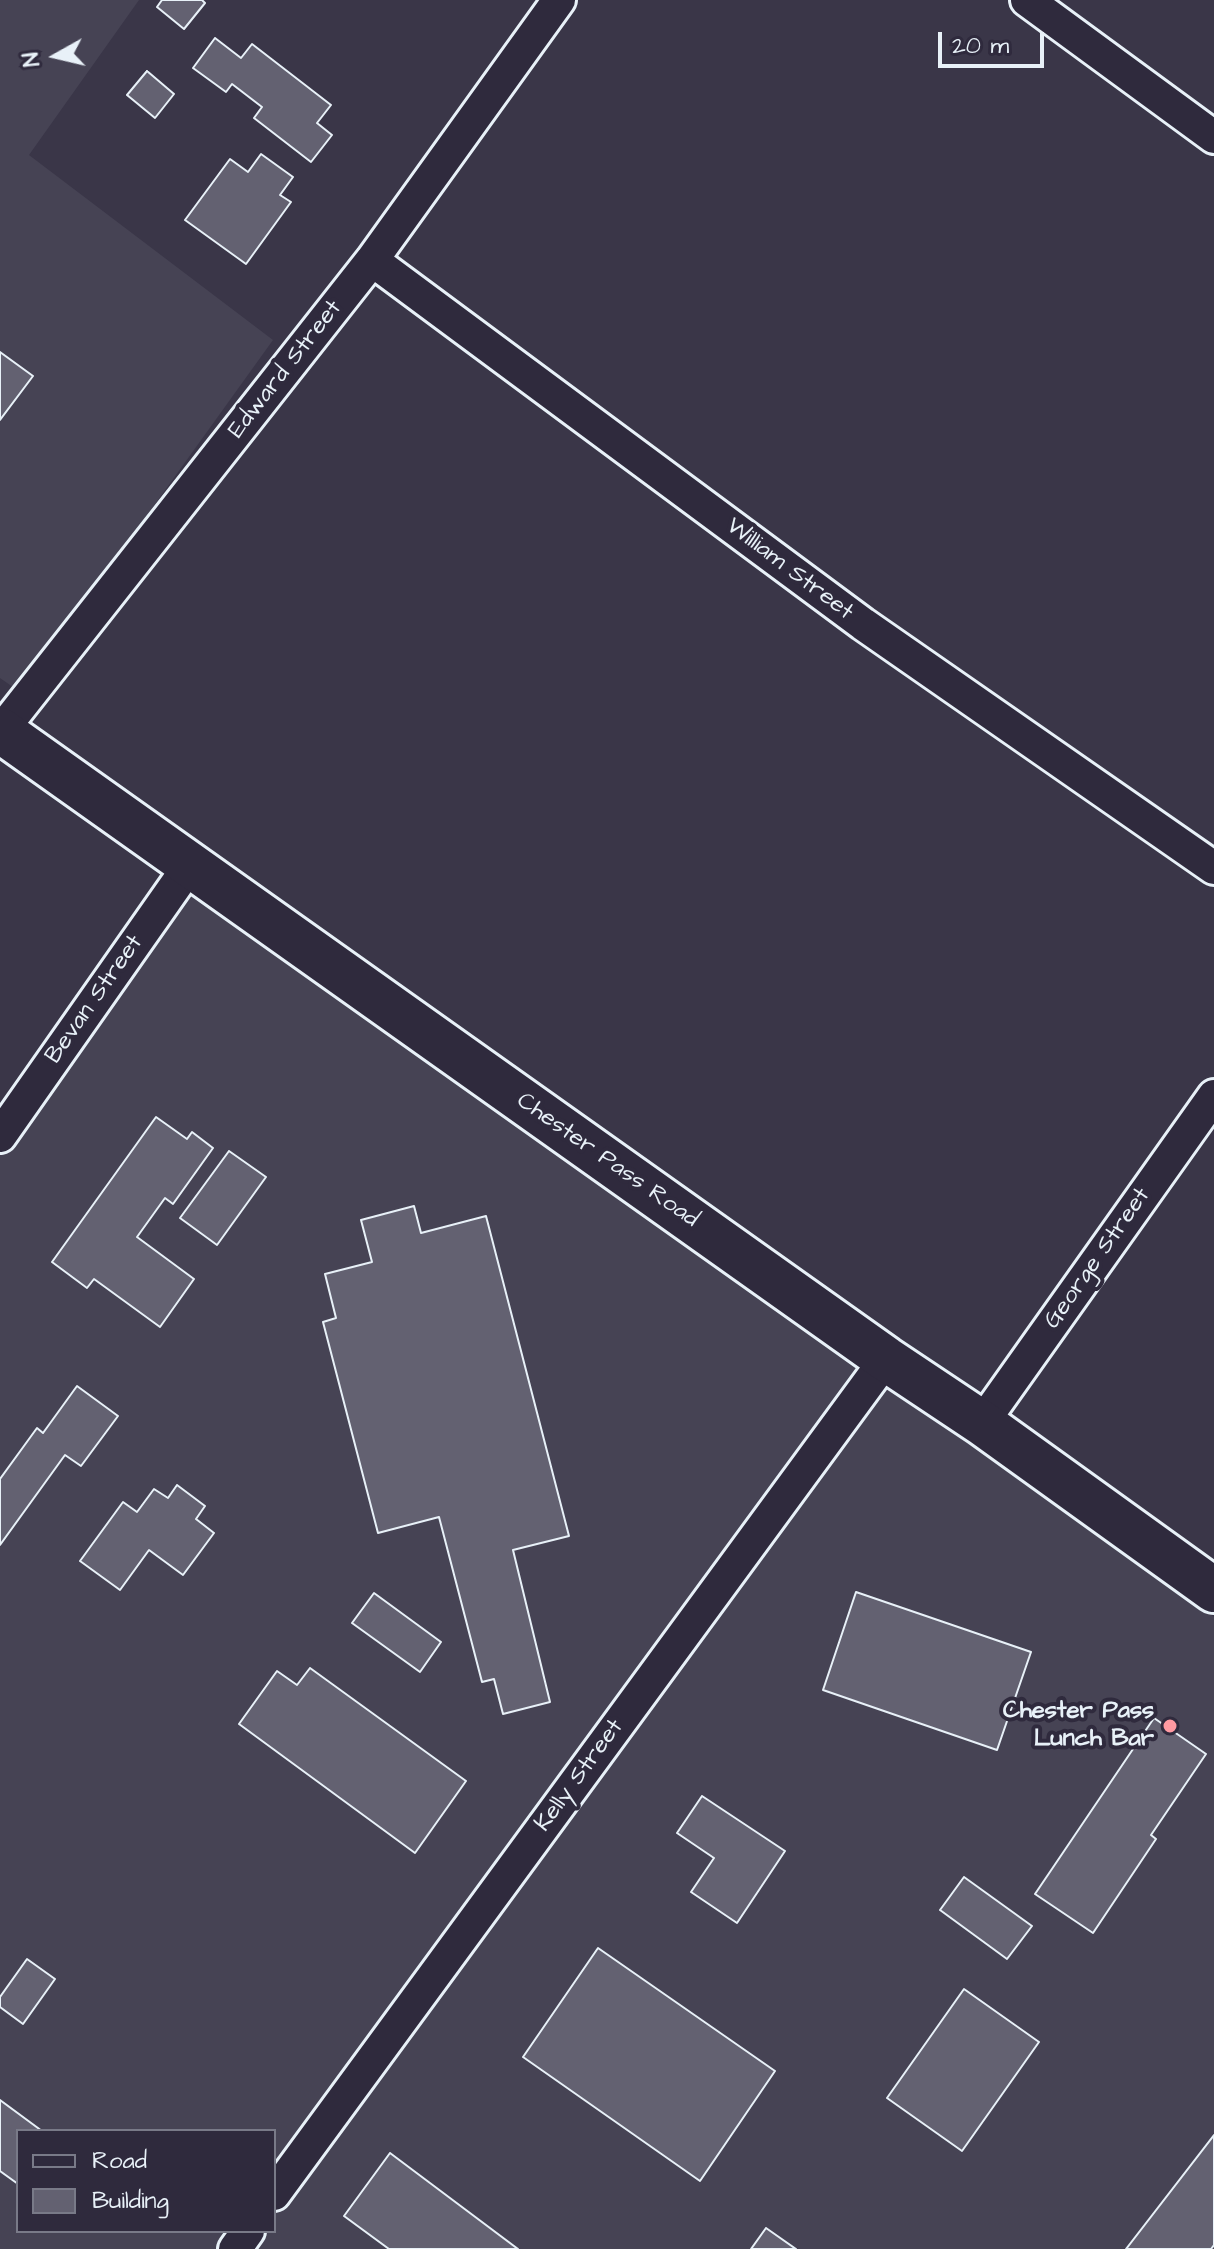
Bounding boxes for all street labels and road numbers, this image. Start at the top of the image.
street label: Edward Street [223,295,349,445]
street label: William Street [720,513,858,627]
street label: Bevan Street [40,930,150,1070]
street label: Chester Pass Road [510,1087,704,1235]
street label: George Street [1039,1183,1157,1335]
street label: Kelly Street [530,1714,630,1838]

